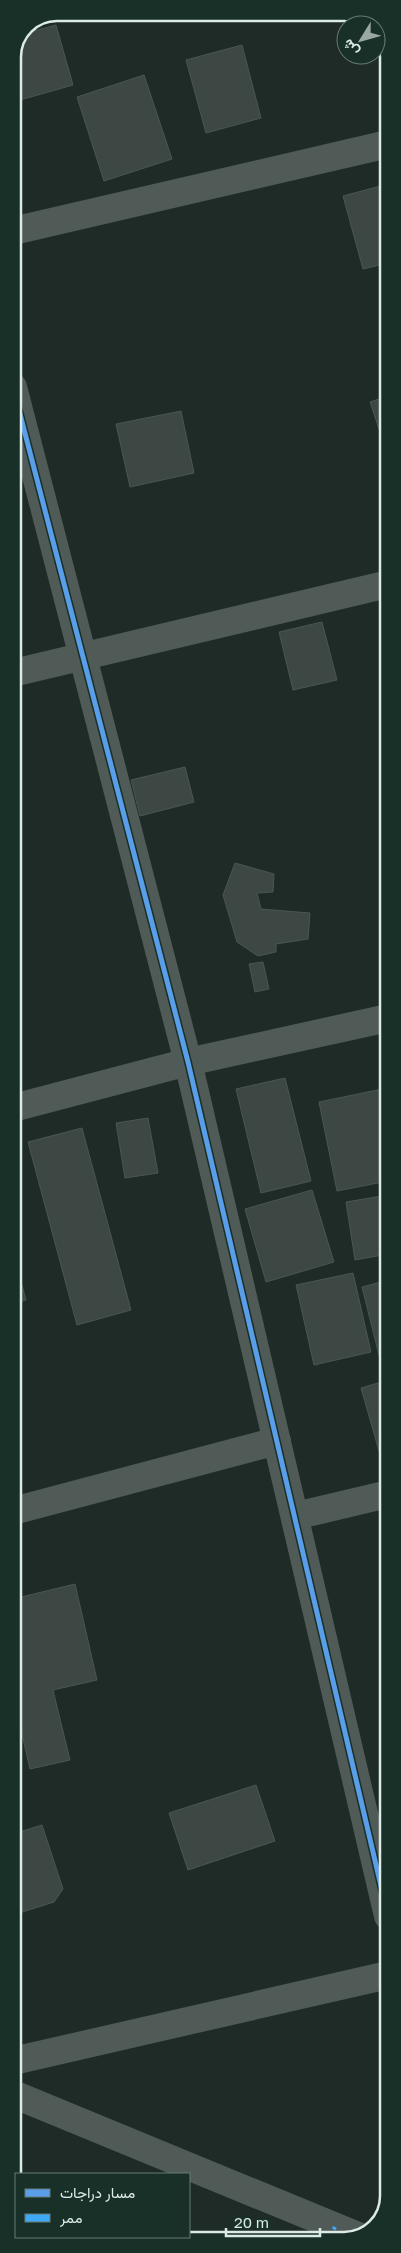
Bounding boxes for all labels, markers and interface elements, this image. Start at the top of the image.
north arrow [336,15,386,65]
text: ش [338,36,363,60]
legend [15,2173,190,2238]
text: مسار دراجات [60,2183,135,2202]
scale bar [226,2206,320,2238]
text: ممر [59,2208,82,2227]
text: 20 m [234,2213,269,2231]

